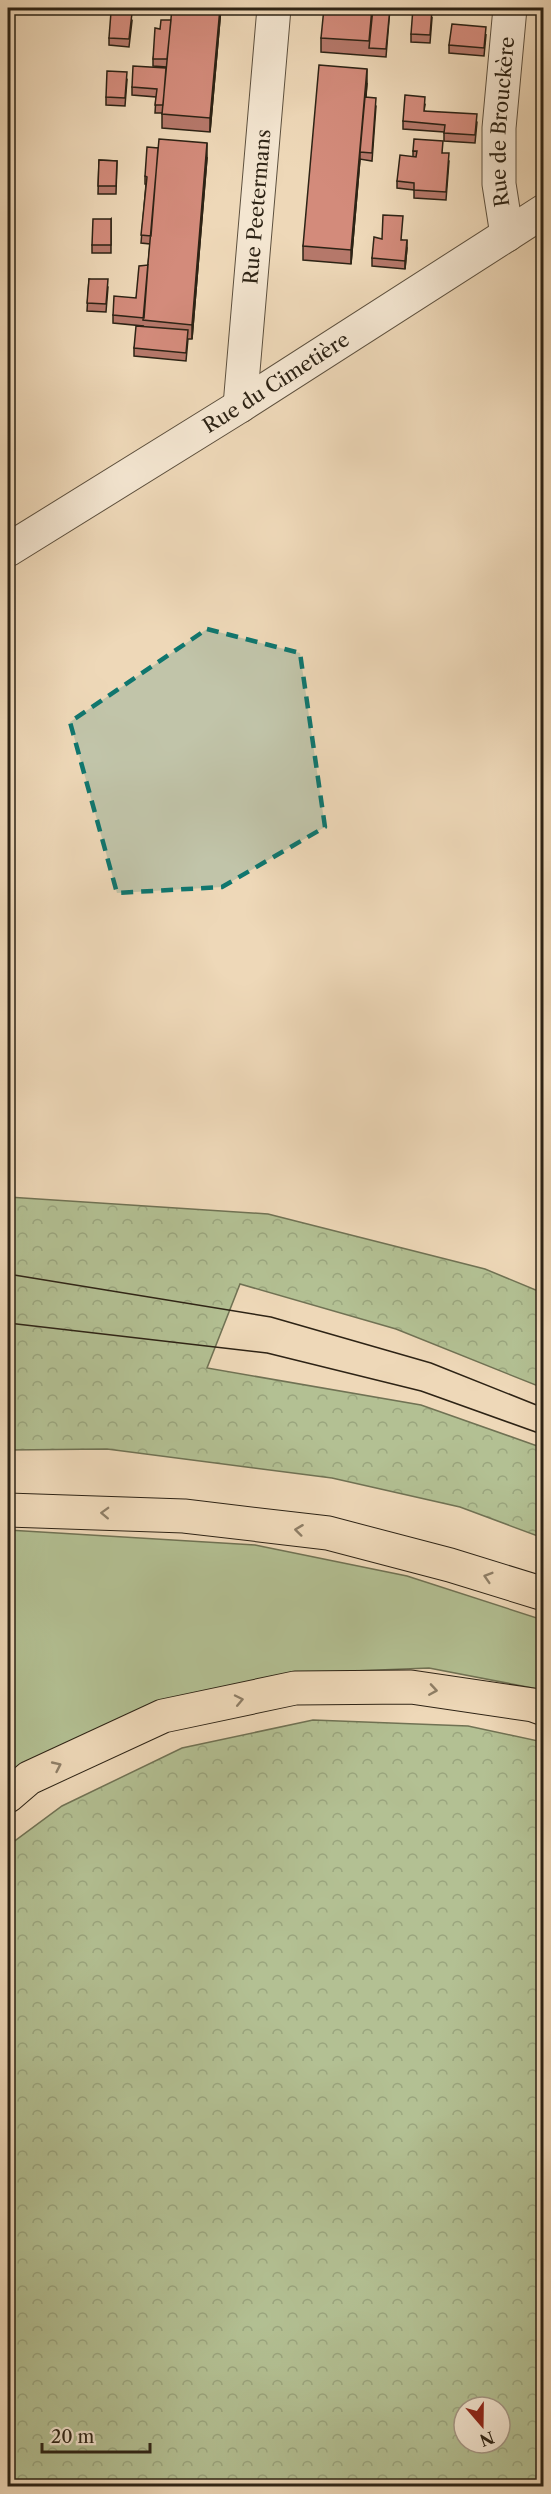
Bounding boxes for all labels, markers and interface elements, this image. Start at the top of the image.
street label: Rue de Brouckère [486,36,519,209]
street label: Rue Peetermans [238,128,276,285]
street label: Rue du Cimetière [199,327,354,438]
one-way arrow [100,1507,109,1519]
one-way arrow [294,1524,303,1537]
one-way arrow [483,1572,494,1584]
one-way arrow [428,1684,437,1696]
one-way arrow [234,1694,244,1707]
one-way arrow [50,1761,61,1773]
north arrow [452,2395,512,2455]
scale bar [42,2416,150,2454]
text: 20 m [51,2426,95,2448]
text: N [477,2427,497,2451]

